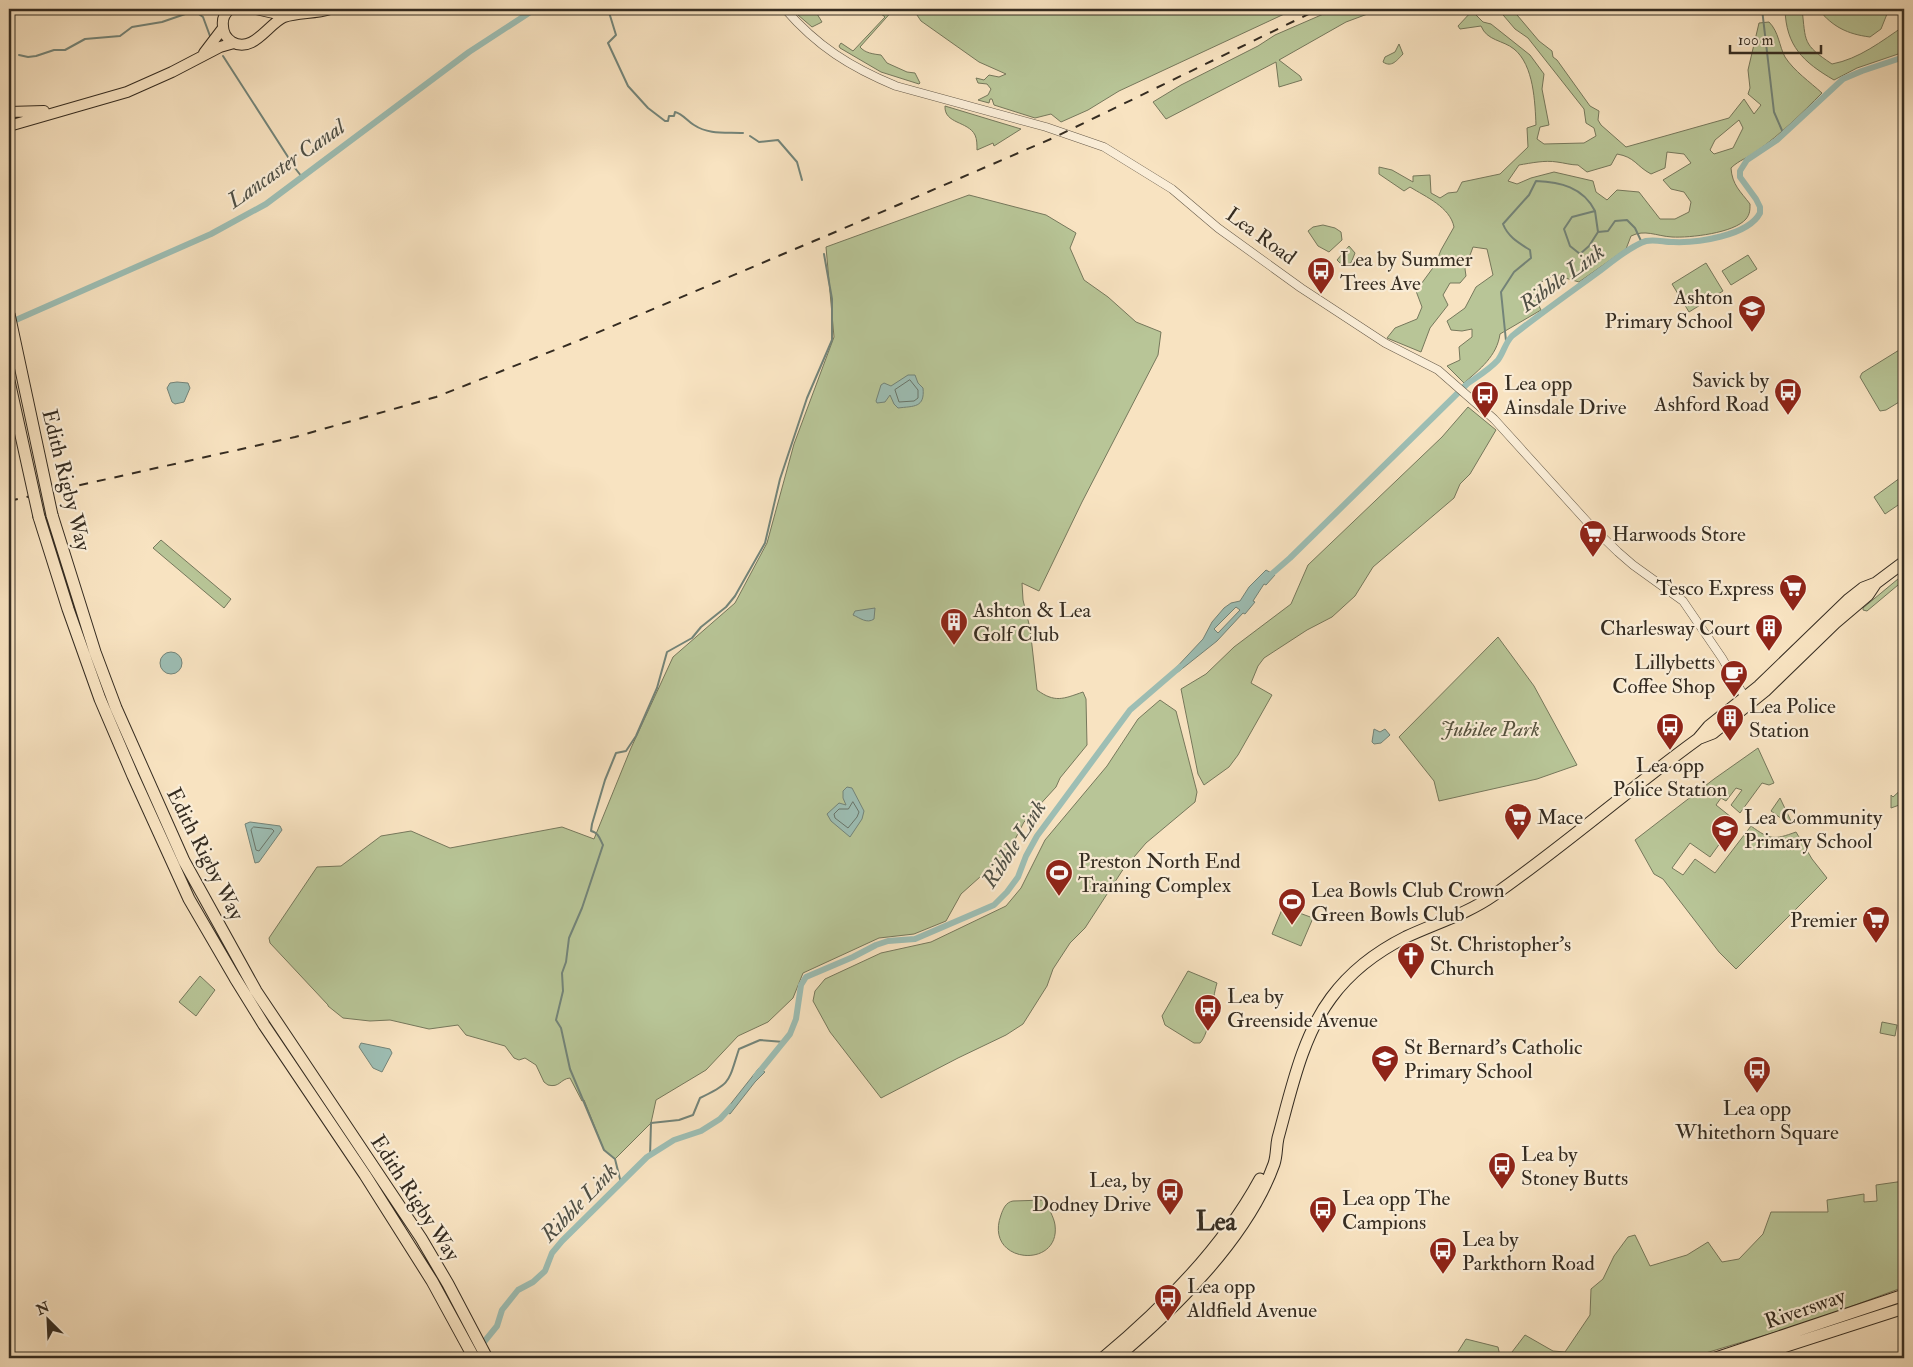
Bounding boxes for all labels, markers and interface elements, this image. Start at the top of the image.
scale bar [1730,22,1822,54]
text: 100 m [1738,31,1774,50]
water label: Lancaster Canal [221,112,352,215]
street label: Lea Road [1220,201,1302,271]
water label: Ribble Link [1513,238,1610,319]
place label: Lea by Summer Trees Ave [1340,246,1473,297]
bus stop icon: Lea by Summer Trees Ave [1306,256,1336,295]
place label: Ashton Primary School [1604,284,1734,335]
school or university icon: Ashton Primary School [1737,294,1767,333]
place label: Savick by Ashford Road [1653,367,1770,418]
place label: Lea opp Ainsdale Drive [1503,370,1627,421]
bus stop icon: Savick by Ashford Road [1773,377,1803,416]
bus stop icon: Lea opp Ainsdale Drive [1470,380,1500,419]
street label: Edith Rigby Way [35,406,97,554]
supermarket icon: Harwoods Store [1578,519,1608,558]
place label: Harwoods Store [1612,521,1746,548]
supermarket icon: Tesco Express [1778,573,1808,612]
place label: Tesco Express [1656,575,1774,602]
place label: Ashton & Lea Golf Club [972,597,1091,648]
building icon: Ashton & Lea Golf Club [939,607,969,646]
building icon: Charlesway Court [1754,613,1784,652]
place label: Charlesway Court [1600,615,1750,642]
place label: Lillybetts Coffee Shop [1612,649,1715,700]
cafe icon: Lillybetts Coffee Shop [1719,659,1749,698]
place label: Lea Police Station [1749,693,1836,744]
building icon: Lea Police Station [1715,703,1745,742]
bus stop icon: Lea opp Police Station [1655,712,1685,751]
park label: Jubilee Park [1440,716,1540,743]
place label: Lea opp Police Station [1613,752,1727,803]
street label: Edith Rigby Way [160,783,250,925]
water label: Ribble Link [975,795,1053,894]
supermarket icon: Mace [1503,802,1533,841]
place label: Mace [1537,804,1583,831]
place label: Lea Community Primary School [1744,804,1883,855]
school or university icon: Lea Community Primary School [1710,814,1740,853]
place label: Preston North End Training Complex [1078,848,1241,899]
sports icon: Preston North End Training Complex [1044,858,1074,897]
place label: Lea Bowls Club Crown Green Bowls Club [1311,877,1505,928]
sports icon: Lea Bowls Club Crown Green Bowls Club [1277,887,1307,926]
supermarket icon: Premier [1861,905,1891,944]
place label: Premier [1790,907,1857,934]
place label: St. Christopher's Church [1430,931,1571,982]
church icon: St. Christopher's Church [1396,941,1426,980]
place label: Lea by Greenside Avenue [1227,983,1378,1034]
bus stop icon: Lea by Greenside Avenue [1193,993,1223,1032]
place label: St Bernard's Catholic Primary School [1404,1034,1583,1085]
school or university icon: St Bernard's Catholic Primary School [1370,1044,1400,1083]
bus stop icon: Lea opp Whitethorn Square [1742,1055,1772,1094]
place label: Lea opp Whitethorn Square [1674,1095,1839,1146]
street label: Edith Rigby Way [364,1130,466,1267]
place label: Lea by Stoney Butts [1521,1141,1628,1192]
bus stop icon: Lea by Stoney Butts [1487,1151,1517,1190]
water label: Ribble Link [534,1158,623,1249]
place label: Lea, by Dodney Drive [1032,1167,1152,1218]
bus stop icon: Lea, by Dodney Drive [1155,1177,1185,1216]
place label: Lea opp The Campions [1342,1185,1450,1236]
bus stop icon: Lea opp The Campions [1308,1195,1338,1234]
district label: Lea [1196,1206,1238,1238]
place label: Lea by Parkthorn Road [1462,1226,1596,1277]
bus stop icon: Lea by Parkthorn Road [1428,1236,1458,1275]
place label: Lea opp Aldfield Avenue [1186,1273,1317,1324]
street label: Riversway [1761,1282,1850,1335]
bus stop icon: Lea opp Aldfield Avenue [1153,1283,1183,1322]
north arrow [22,1294,72,1344]
text: N [33,1298,53,1319]

